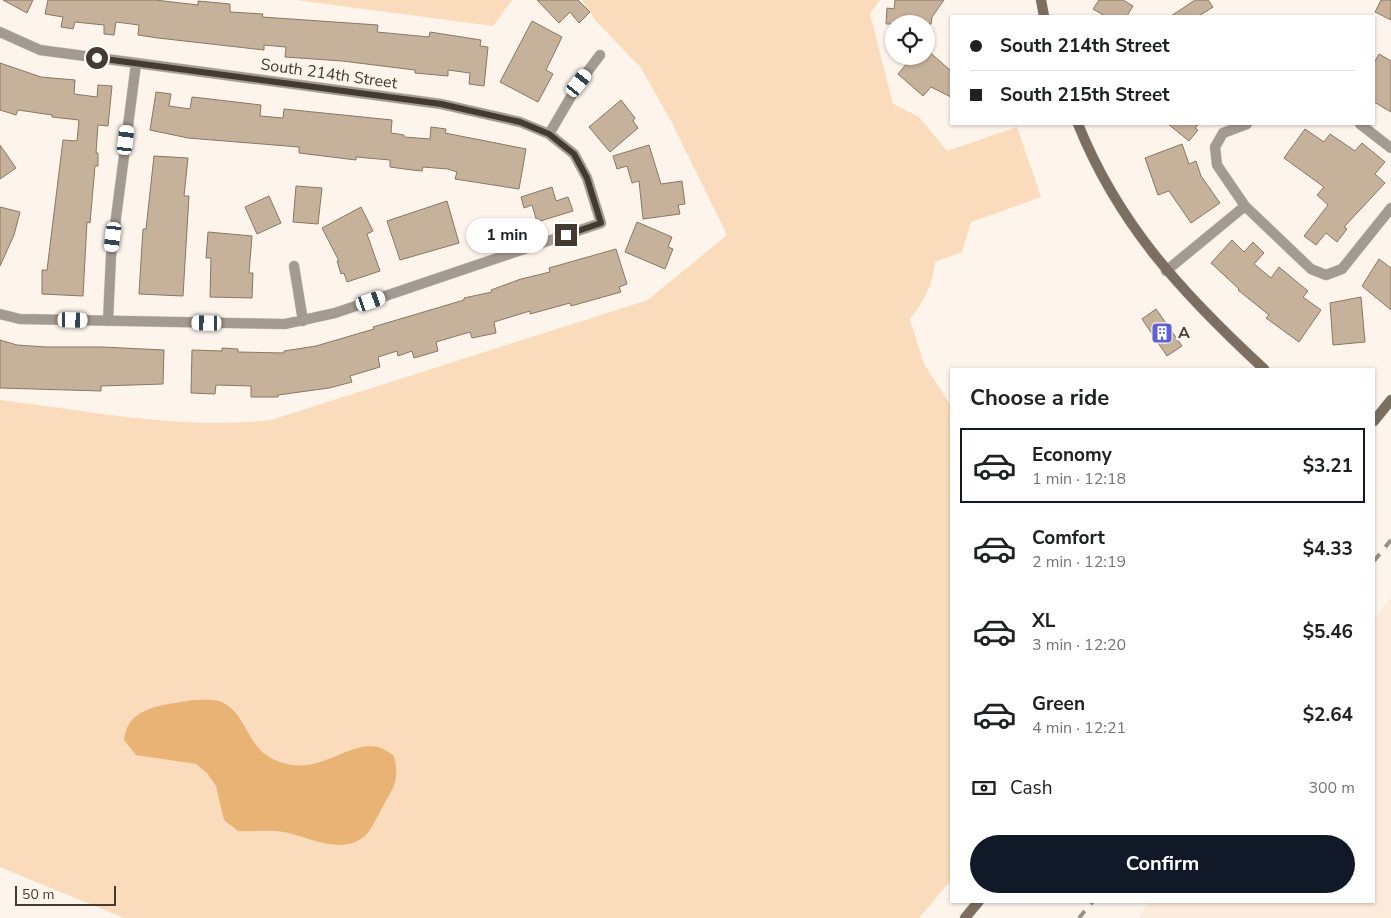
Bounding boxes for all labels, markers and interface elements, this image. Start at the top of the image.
map controls [885,15,935,65]
button: locate [885,15,935,65]
text: South 214th Street [1000,33,1170,59]
route start [86,47,108,69]
street label: South 214th Street [259,54,399,95]
car [563,67,594,99]
text: South 215th Street [1000,82,1170,108]
car [116,124,135,156]
callout: 1 min [466,218,548,252]
car [103,221,122,253]
text: 1 min [486,224,528,246]
route end [555,224,577,246]
car [354,289,387,313]
car [57,312,88,328]
car [191,315,222,331]
building icon: A [1150,321,1174,345]
place label: A [1178,322,1190,344]
text: Choose a ride [970,383,1109,413]
text: Economy [1032,442,1112,468]
icon: car [972,443,1017,488]
text: $3.21 [1303,453,1353,479]
text: 1 min · 12:18 [1032,468,1126,490]
text: Comfort [1032,525,1105,551]
icon: car [972,526,1017,571]
text: $4.33 [1303,536,1353,562]
text: 2 min · 12:19 [1032,551,1126,573]
text: XL [1032,608,1055,634]
icon: car [972,609,1017,654]
text: $5.46 [1303,619,1353,645]
text: 3 min · 12:20 [1032,634,1126,656]
text: Green [1032,691,1085,717]
icon: car [972,692,1017,737]
text: $2.64 [1303,702,1353,728]
text: 4 min · 12:21 [1032,717,1126,739]
icon: cash [970,774,998,802]
text: Cash [1010,775,1052,801]
text: 300 m [1308,777,1355,799]
button: Confirm [970,835,1355,893]
scale bar [15,883,116,906]
text: 50 m [22,885,54,904]

